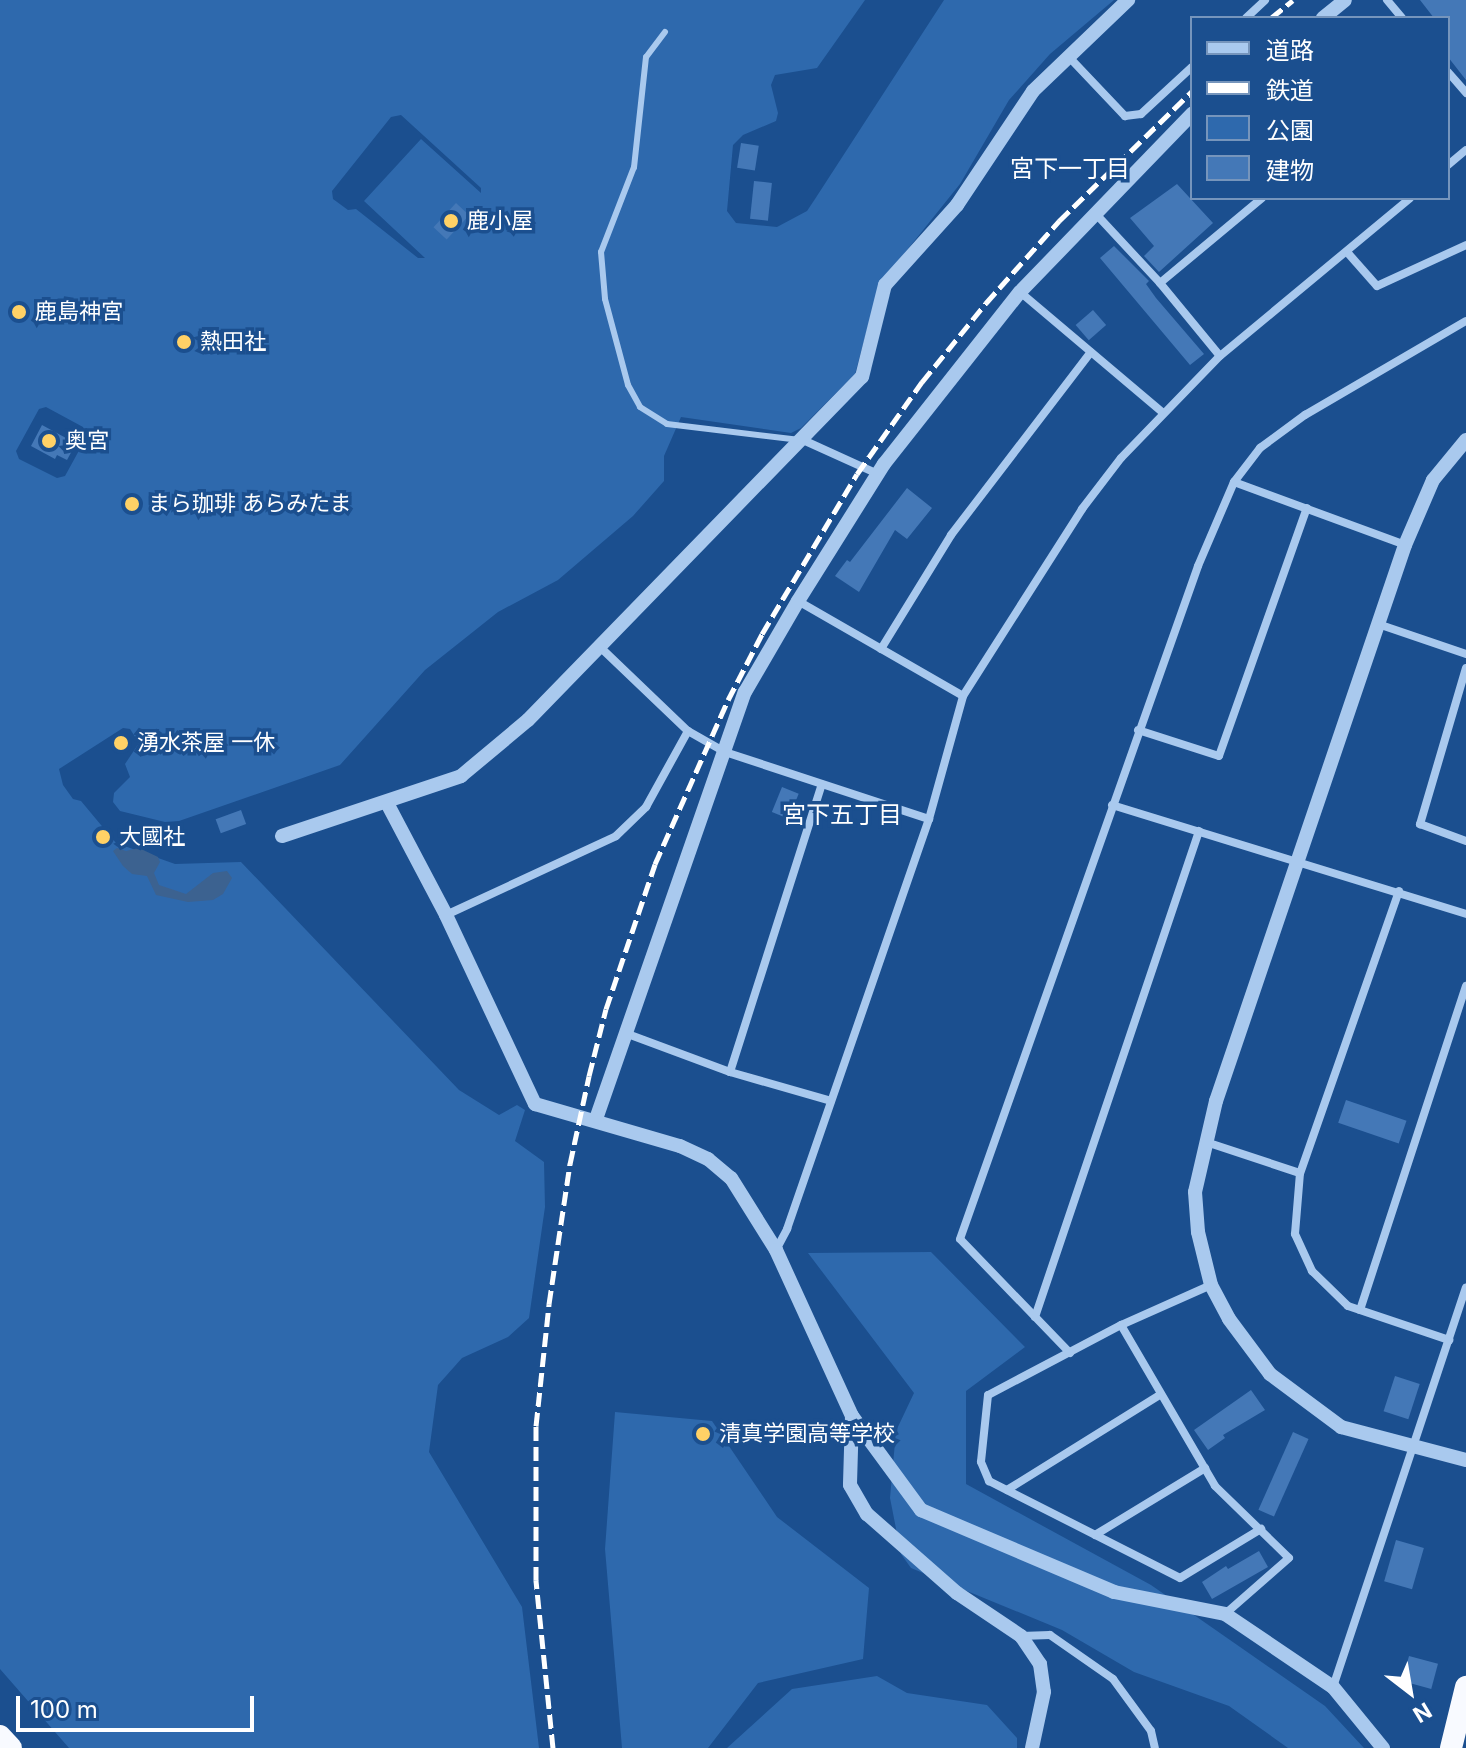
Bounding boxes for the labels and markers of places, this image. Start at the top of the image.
place label: 鹿小屋 [467,208,533,234]
marker: 鹿小屋 [442,212,460,230]
place label: 鹿島神宮 [35,299,123,325]
marker: 鹿島神宮 [10,303,28,321]
place label: 熱田社 [200,329,266,355]
marker: 熱田社 [175,333,193,351]
place label: 奥宮 [65,428,109,454]
marker: 奥宮 [40,432,58,450]
place label: まら珈琲 あらみたま [148,491,352,517]
marker: まら珈琲 あらみたま [123,495,141,513]
place label: 湧水茶屋 一休 [137,730,275,756]
marker: 湧水茶屋 一休 [112,734,130,752]
place label: 大國社 [119,824,185,850]
marker: 大國社 [94,828,112,846]
place label: 清真学園高等学校 [719,1421,895,1447]
marker: 清真学園高等学校 [694,1425,712,1443]

